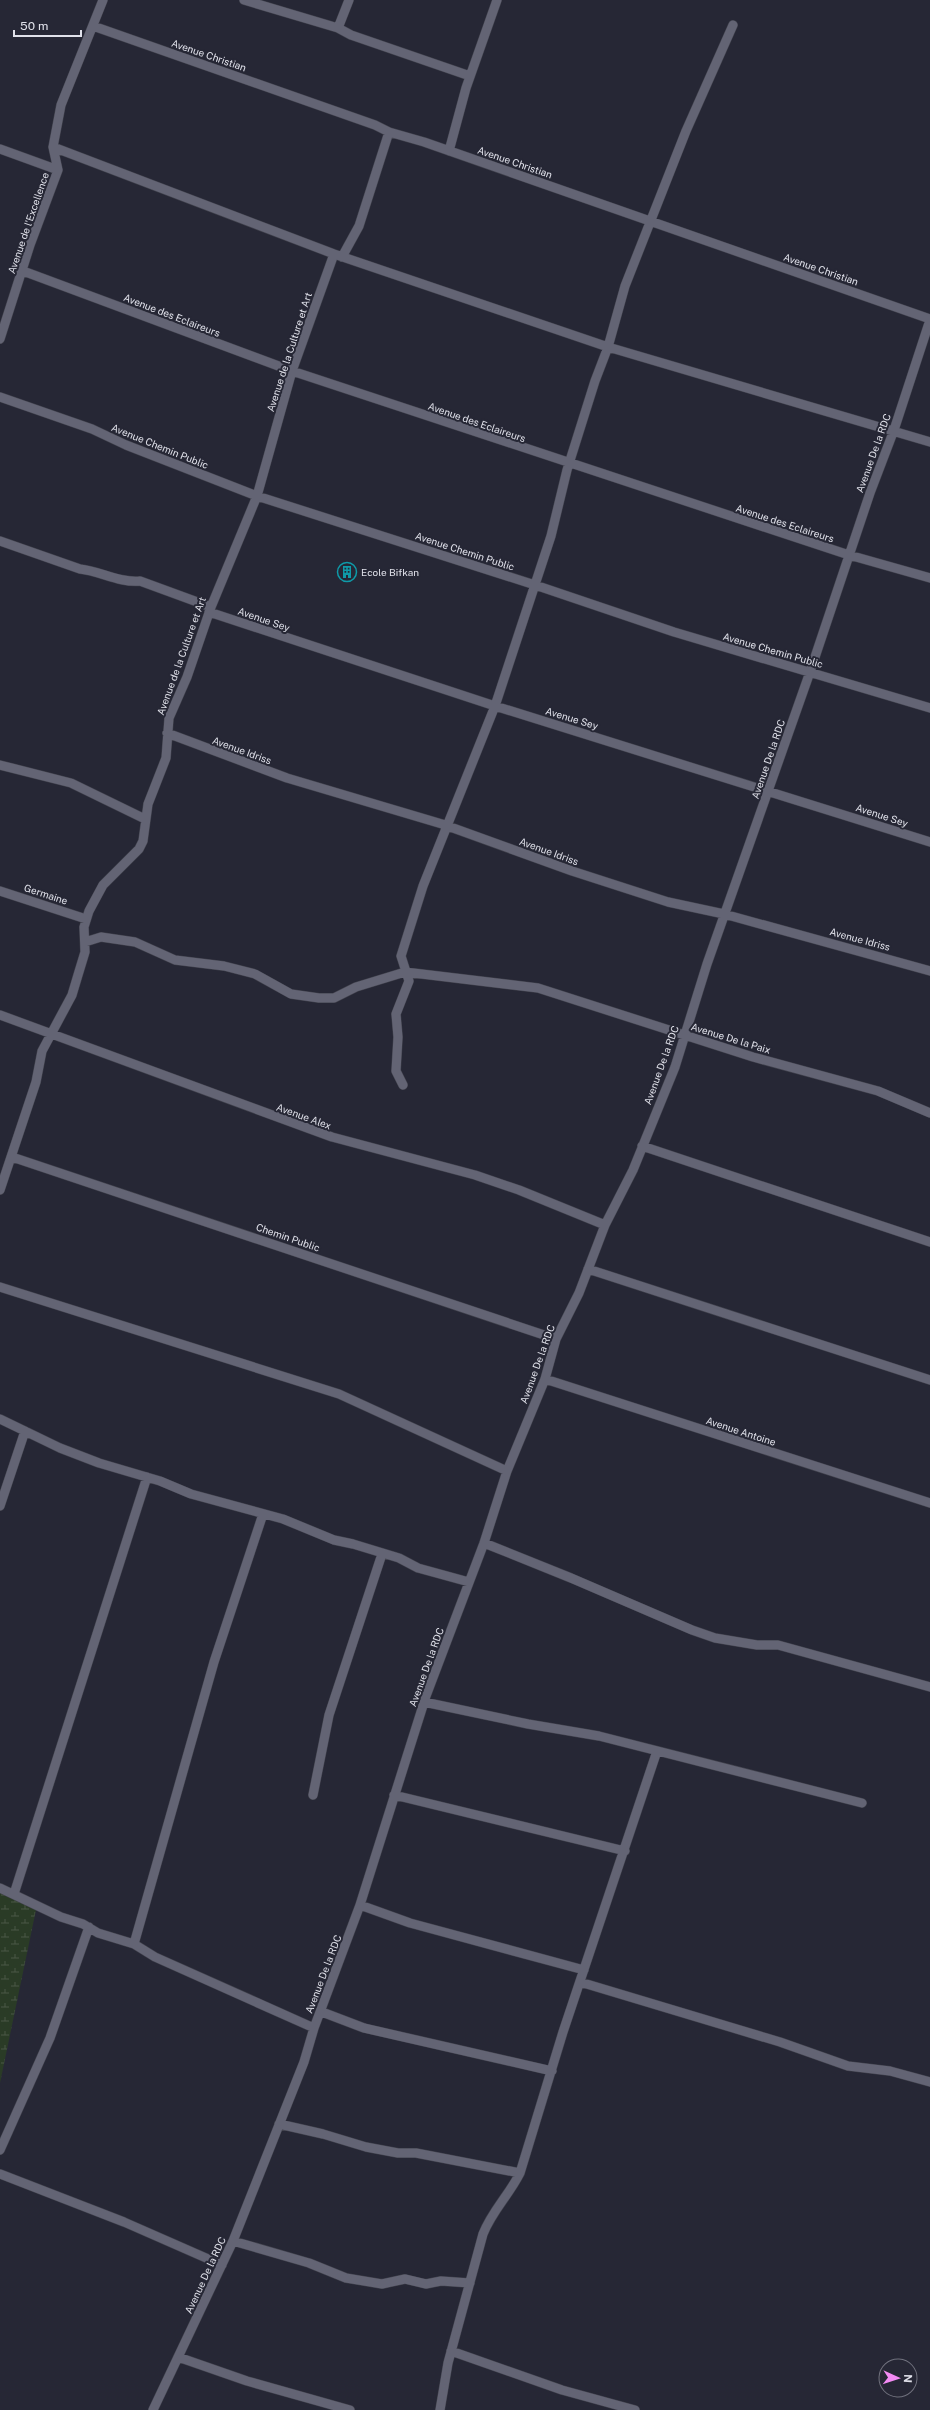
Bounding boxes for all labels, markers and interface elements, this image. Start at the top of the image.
scale bar [14,12,81,38]
text: 50 m [20,19,48,33]
street label: Avenue Christian [170,37,248,74]
street label: Avenue Christian [476,144,554,181]
street label: Avenue de l'Excellence [5,170,51,275]
street label: Avenue Christian [782,251,860,288]
street label: Avenue des Eclaireurs [122,291,222,339]
street label: Avenue de la Culture et Art [264,291,314,413]
street label: Avenue des Eclaireurs [427,400,527,444]
street label: Avenue De la RDC [853,412,893,494]
street label: Avenue Chemin Public [110,421,210,471]
street label: Avenue des Eclaireurs [734,501,836,545]
street label: Avenue Chemin Public [414,529,516,573]
building icon: Ecole Bifkan [336,561,358,583]
place label: Ecole Bifkan [361,566,419,578]
street label: Avenue de la Culture et Art [154,595,208,717]
street label: Avenue Sey [236,604,292,634]
street label: Avenue Chemin Public [722,630,824,670]
street label: Avenue Sey [544,704,600,732]
street label: Avenue De la RDC [749,718,787,800]
street label: Avenue Idriss [211,734,273,766]
street label: Avenue Sey [854,801,910,829]
street label: Avenue Idriss [518,835,580,867]
street label: Germaine [23,881,70,907]
street label: Avenue Idriss [829,925,891,953]
street label: Avenue De la Paix [690,1020,773,1056]
street label: Avenue De la RDC [641,1024,681,1106]
street label: Avenue Alex [275,1101,333,1132]
street label: Chemin Public [254,1220,322,1254]
street label: Avenue De la RDC [517,1323,557,1405]
street label: Avenue Antoine [705,1414,778,1448]
street label: Avenue De la RDC [406,1626,446,1708]
street label: Avenue De la RDC [302,1933,344,2015]
street label: Avenue De la RDC [182,2235,228,2315]
north arrow [878,2358,918,2398]
text: N [902,2374,914,2383]

